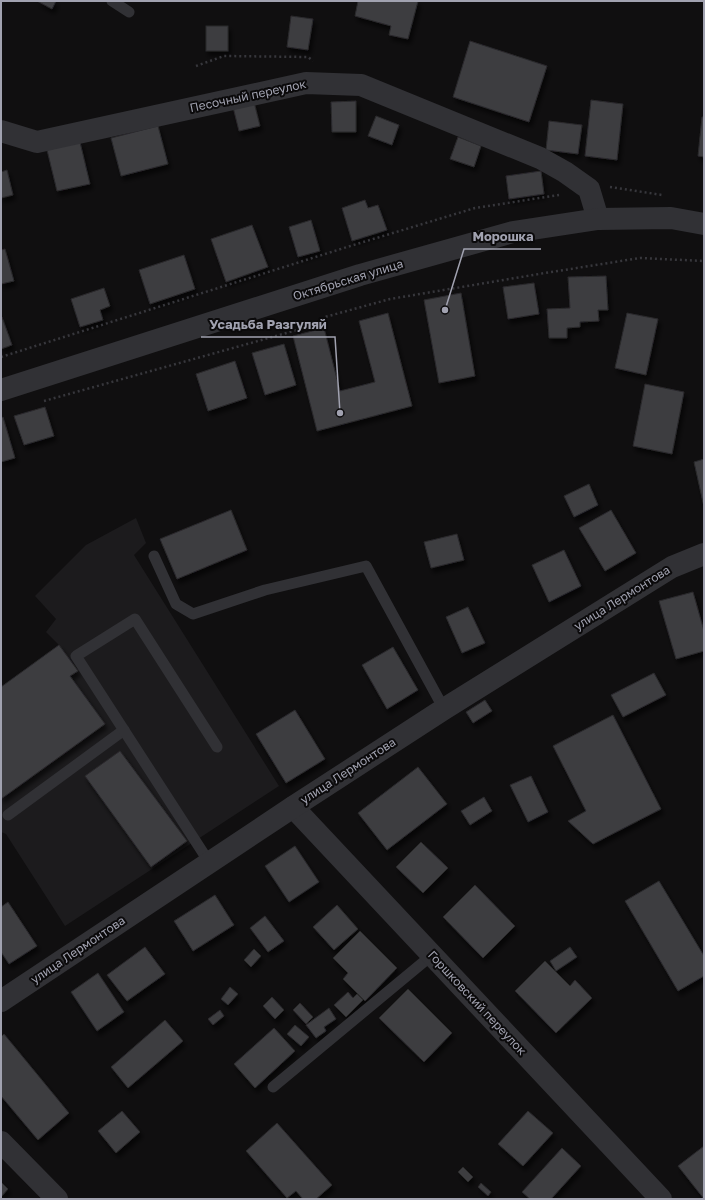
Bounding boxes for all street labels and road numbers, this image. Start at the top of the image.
street label: Песочный переулок [188,76,308,115]
street label: Октябрьская улица [291,256,405,303]
street label: улица Лермонтова [571,562,673,633]
street label: улица Лермонтова [297,734,398,807]
street label: улица Лермонтова [28,912,128,987]
street label: Горшковский переулок [425,947,530,1058]

